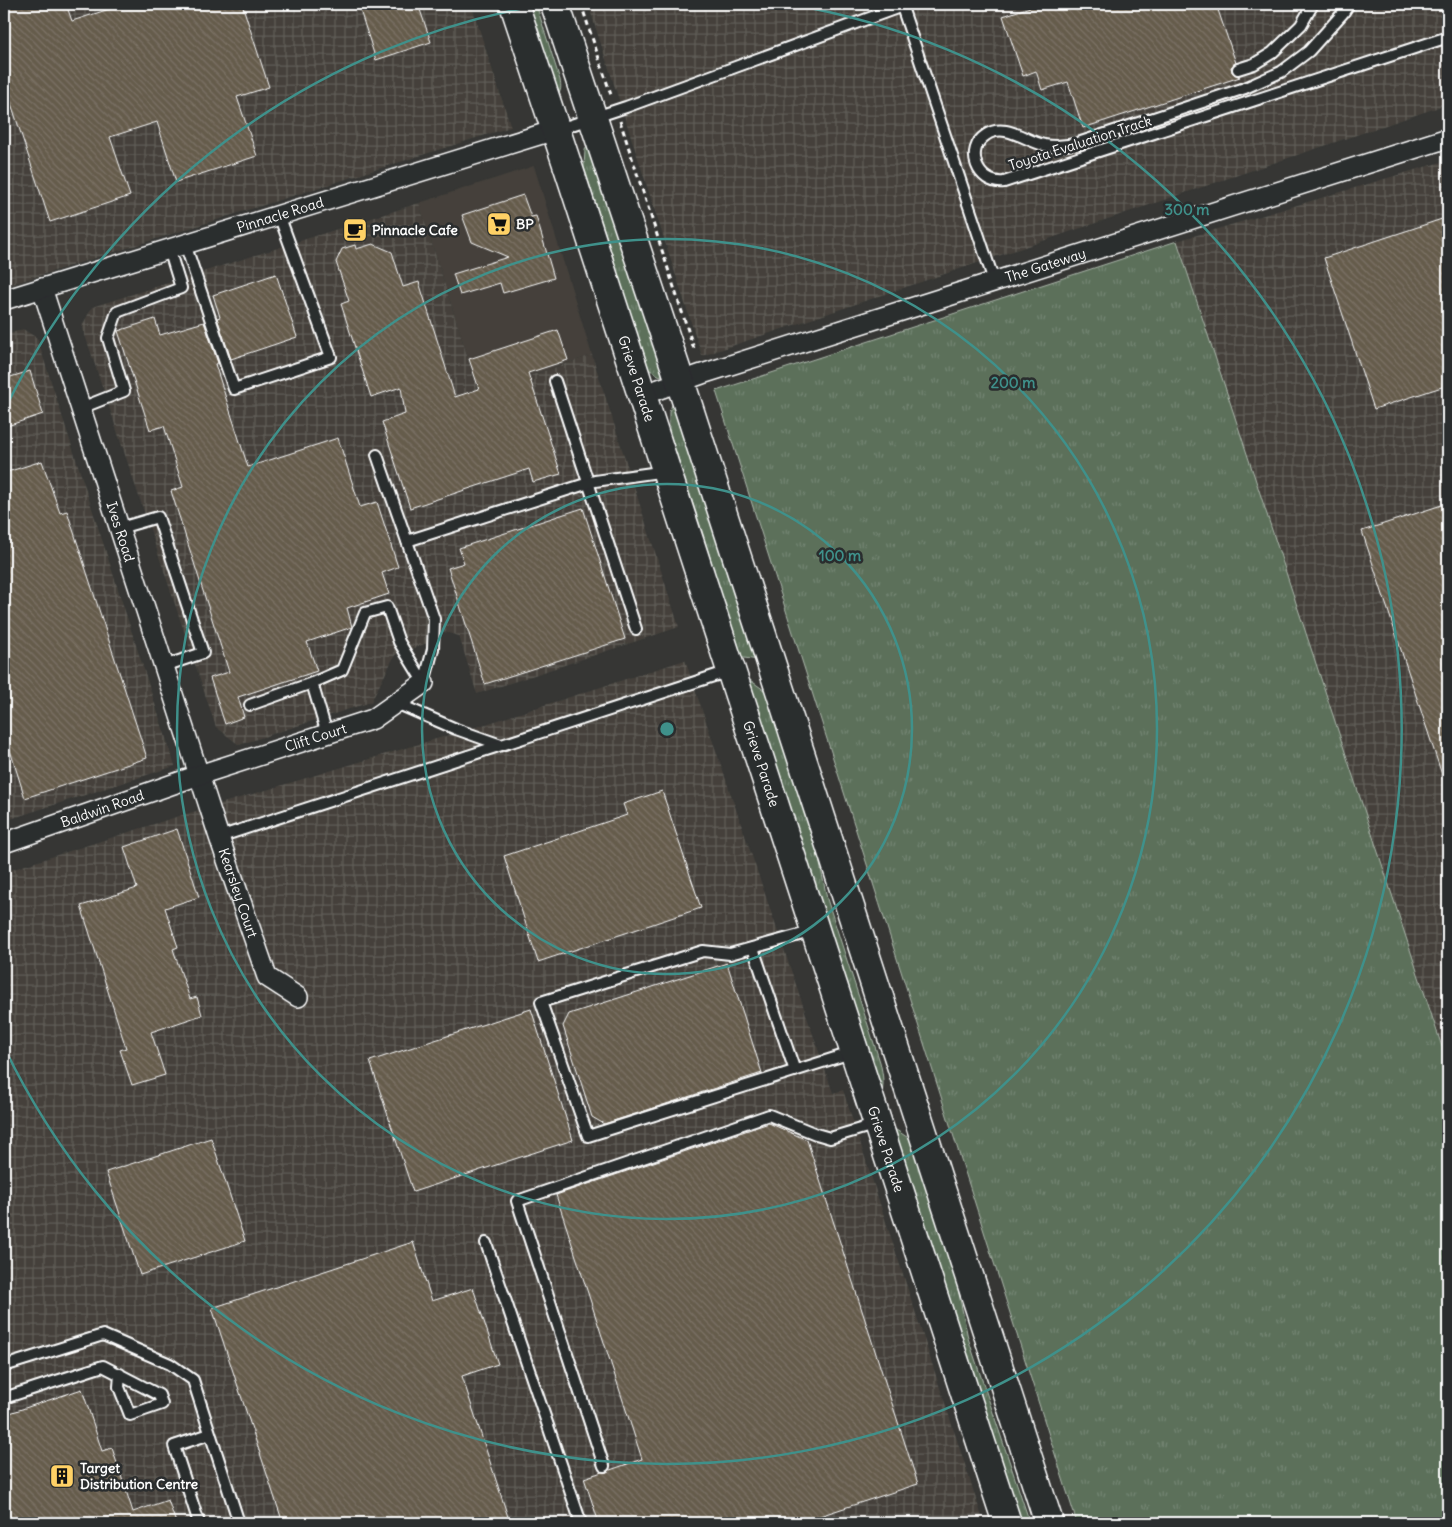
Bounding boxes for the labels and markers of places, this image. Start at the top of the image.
supermarket icon: BP [486,211,512,237]
place label: BP [516,215,534,233]
cafe icon: Pinnacle Cafe [342,217,368,243]
place label: Pinnacle Cafe [372,221,458,239]
centre of rings [658,720,676,738]
place label: Target Distribution Centre [80,1459,198,1493]
building icon: Target Distribution Centre [49,1463,75,1489]

